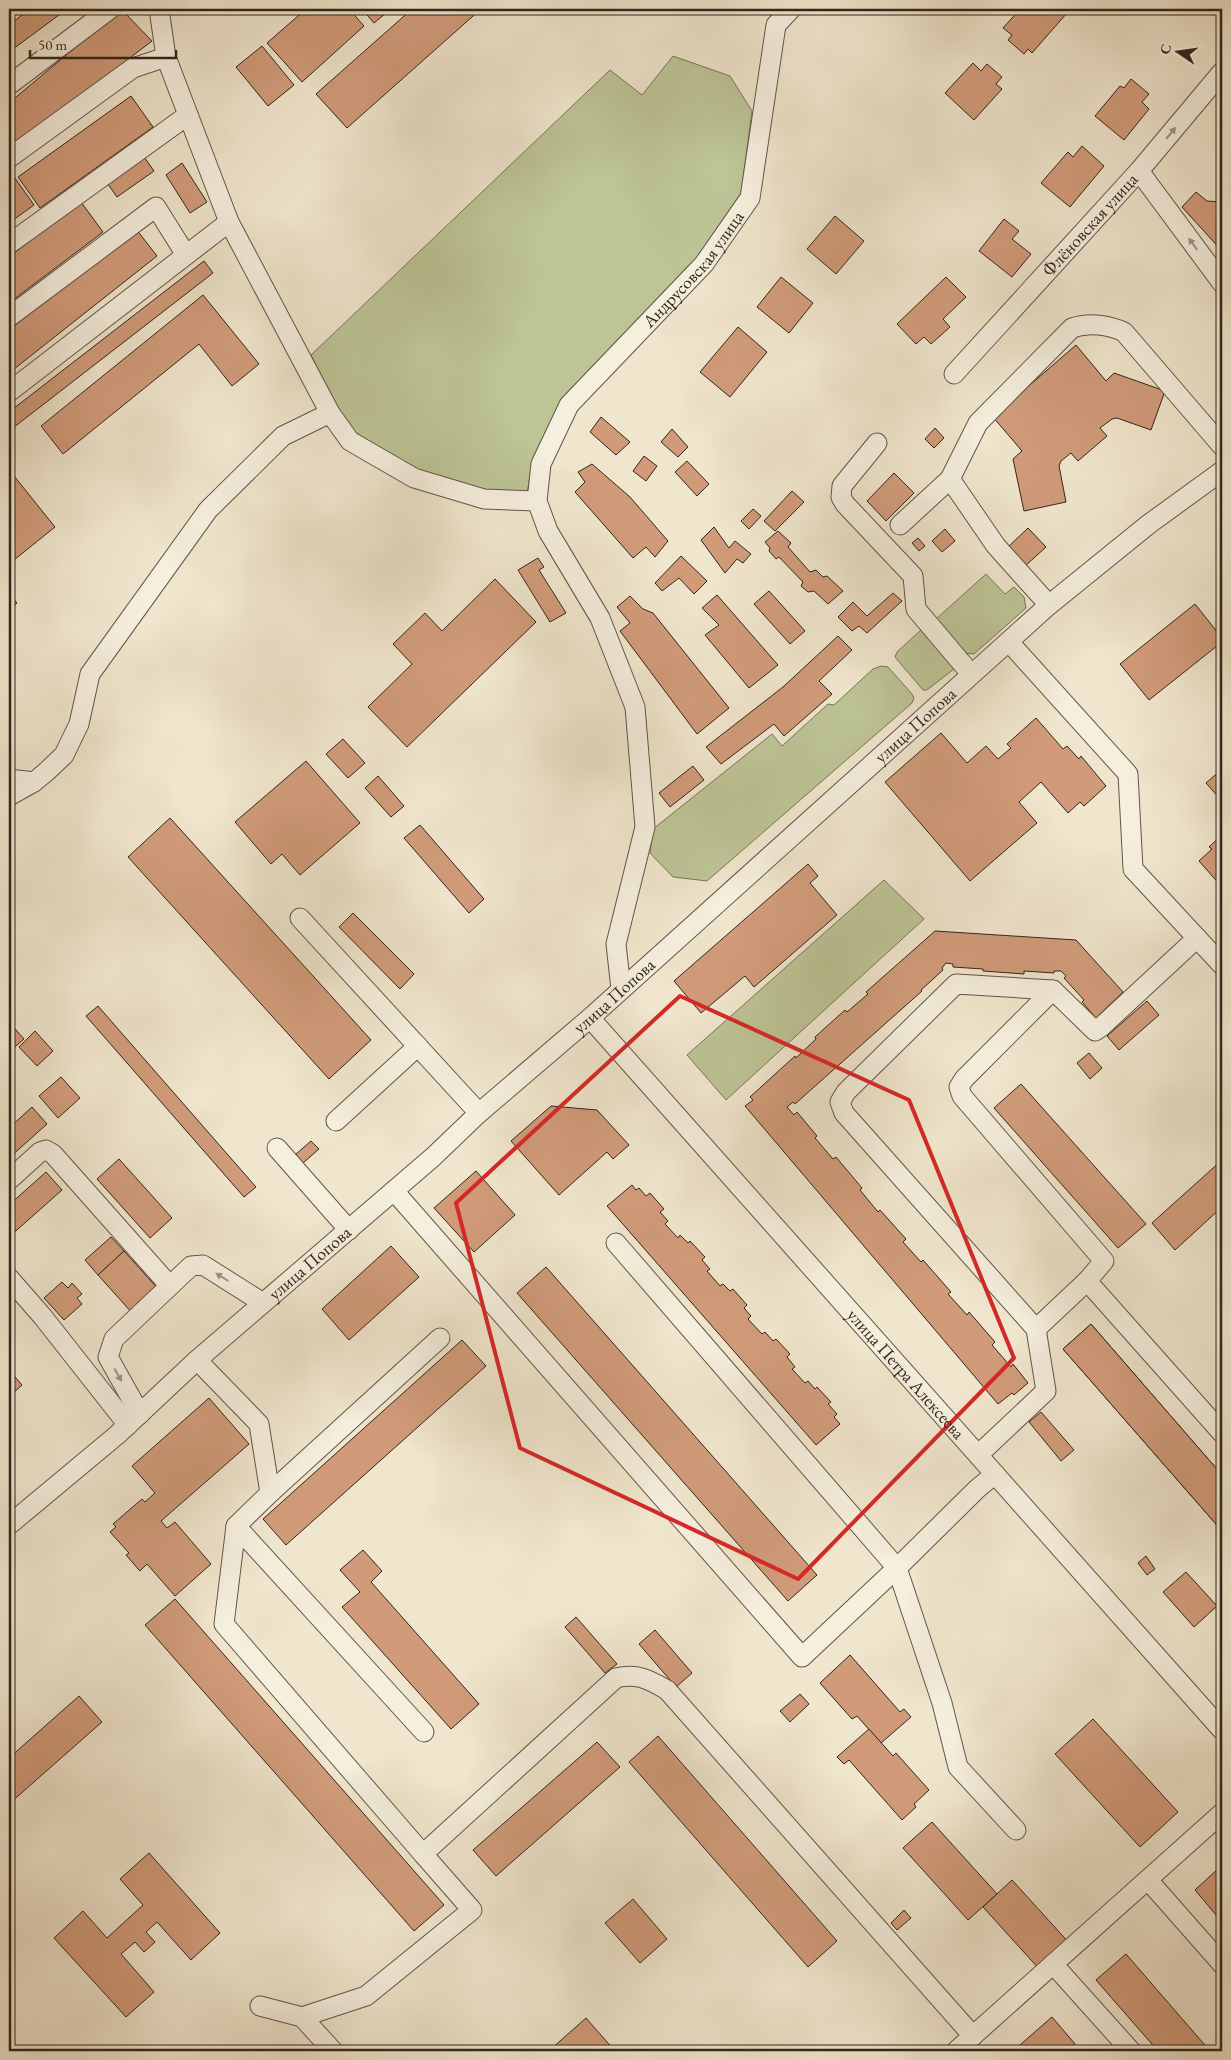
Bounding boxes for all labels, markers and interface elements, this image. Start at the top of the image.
scale bar [30,28,176,60]
north arrow [1154,28,1204,78]
text: 50 m [38,35,67,54]
text: С [1155,42,1175,56]
one-way arrow [1165,127,1176,140]
street label: Флёновская улица [1037,167,1143,281]
street label: Андрусовская улица [637,205,749,333]
one-way arrow [1188,238,1199,251]
street label: улица Попова [869,682,961,768]
street label: улица Попова [568,952,660,1038]
street label: улица Попова [263,1220,356,1305]
one-way arrow [215,1272,229,1282]
street label: улица Петра Алексеева [842,1304,971,1444]
one-way arrow [114,1368,123,1381]

